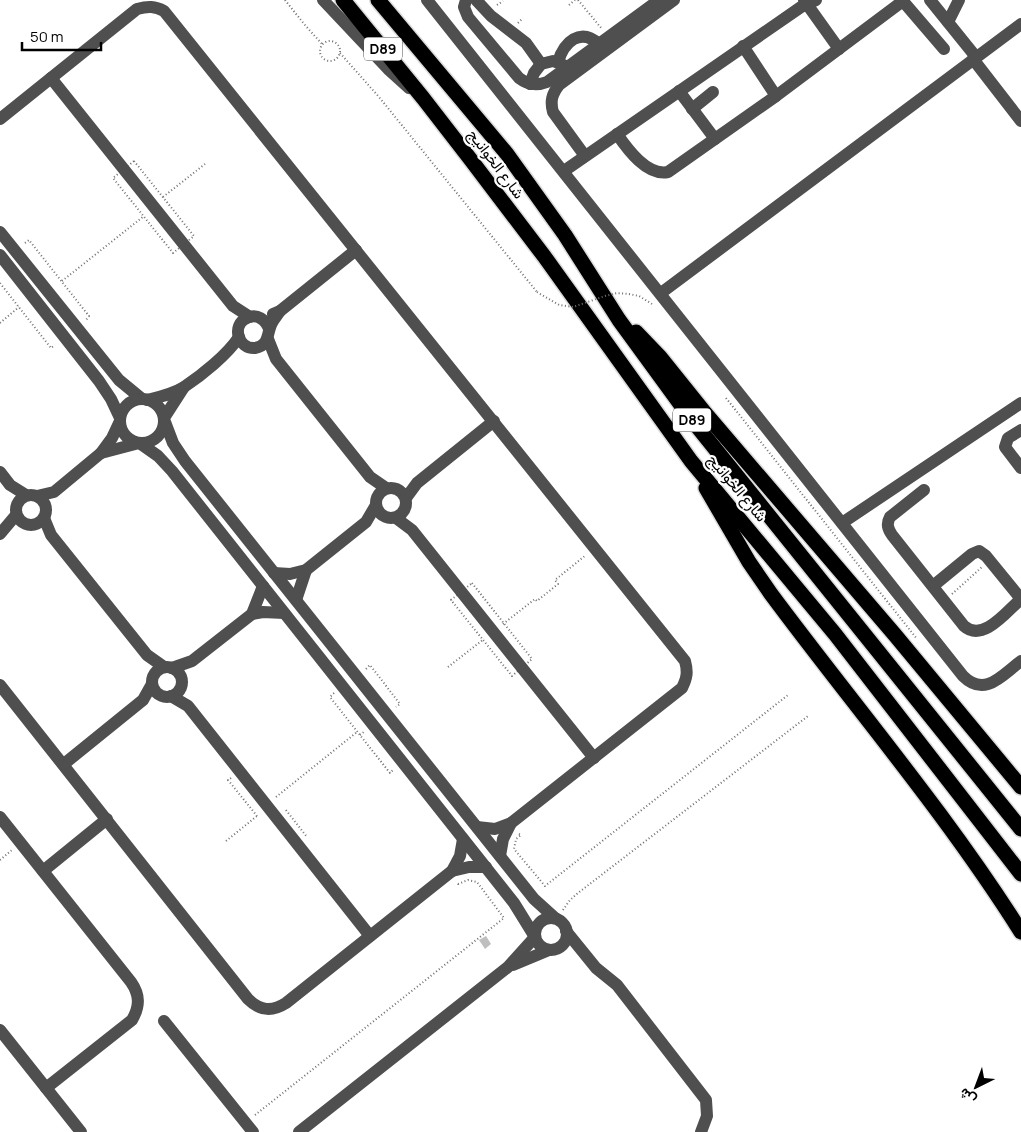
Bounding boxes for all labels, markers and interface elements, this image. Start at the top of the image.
scale bar [22,20,101,52]
text: 50 m [30,26,64,47]
road number: D89 [364,38,402,61]
street label: شارع الخوانيج [462,125,530,204]
road number: D89 [673,408,711,432]
street label: شارع الخوانيج [702,449,772,527]
north arrow [951,1062,1001,1112]
text: ش [954,1084,980,1110]

